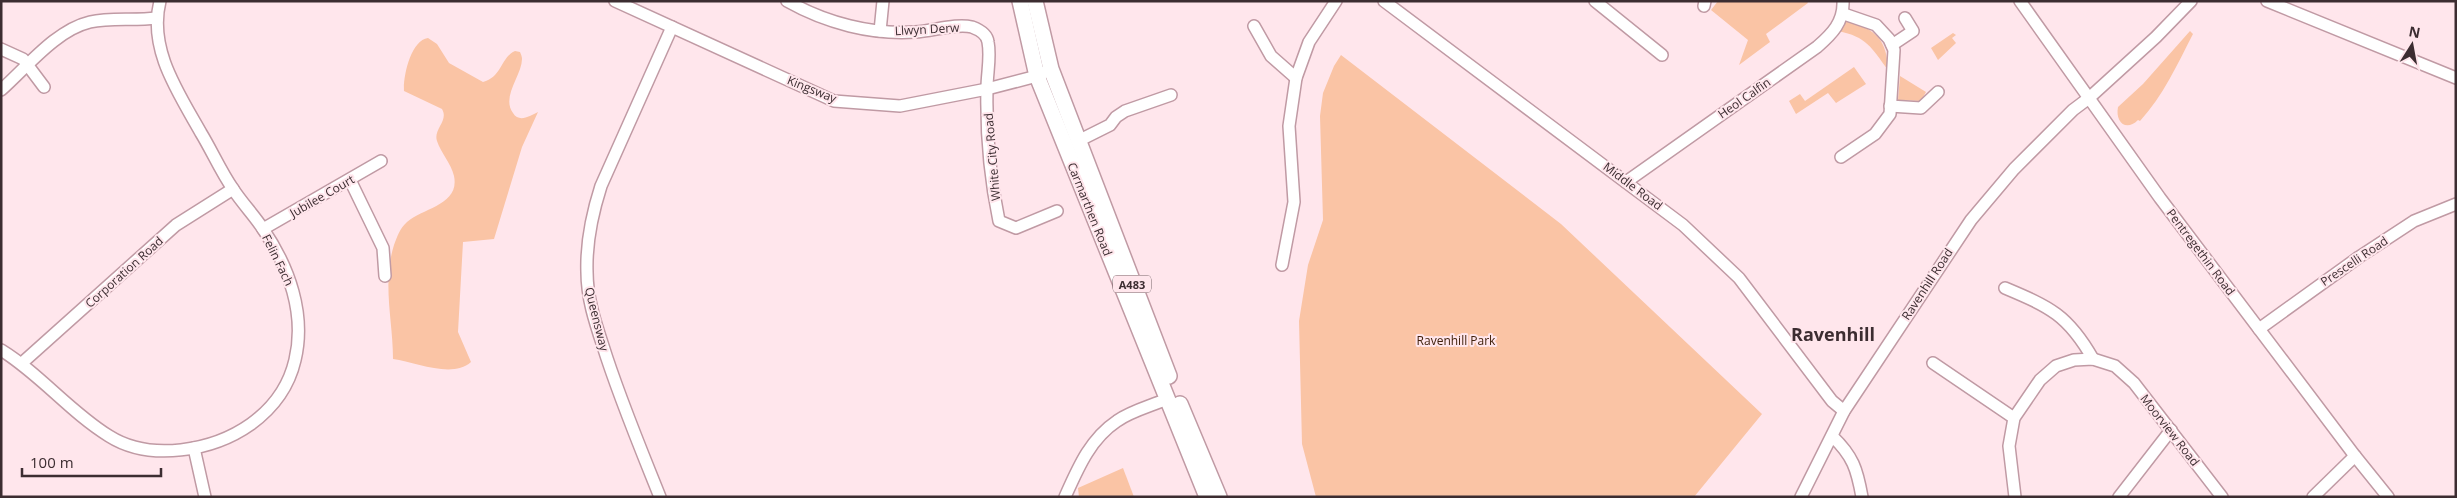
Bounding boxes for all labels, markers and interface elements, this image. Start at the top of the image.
street label: Llwyn Derw [894,19,960,39]
north arrow [2387,20,2437,70]
text: N [2407,21,2422,42]
street label: Kingsway [785,71,840,107]
street label: Heol Calfin [1714,74,1774,122]
street label: White City Road [980,112,1004,202]
street label: Middle Road [1600,158,1666,214]
street label: Carmarthen Road [1064,160,1116,258]
street label: Jubilee Court [286,171,357,222]
street label: Pentregethin Road [2163,205,2239,299]
street label: Felin Fach [258,231,298,289]
street label: Corporation Road [81,232,167,312]
street label: Prescelli Road [2317,232,2391,290]
street label: Ravenhill Road [1897,245,1957,323]
road number: A483 [1113,276,1151,292]
street label: Queensway [581,285,613,354]
district label: Ravenhill [1791,322,1875,346]
park label: Ravenhill Park [1417,332,1496,349]
street label: Moorview Road [2137,391,2203,469]
scale bar [22,446,161,478]
text: 100 m [30,452,74,472]

